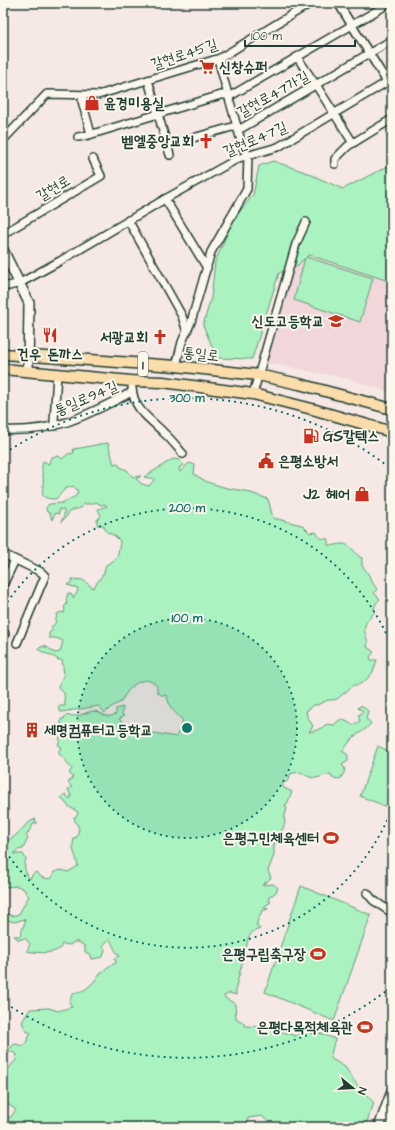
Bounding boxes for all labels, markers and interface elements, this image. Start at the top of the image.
scale bar [245,22,355,48]
text: 100 m [251,28,282,45]
street label: 갈현로45길 [148,34,220,75]
place label: 신창슈퍼 [219,57,267,78]
supermarket icon: 신창슈퍼 [198,58,216,76]
street label: 갈현로47가길 [233,66,313,123]
place label: 윤경미용실 [104,93,165,114]
shop icon: 윤경미용실 [83,94,101,112]
street label: 갈현로47길 [220,117,290,162]
place label: 벧엘중앙교회 [122,131,194,152]
church icon: 벧엘중앙교회 [197,132,215,150]
street label: 갈현로 [32,170,74,207]
place label: 신도고등학교 [252,311,324,332]
school or university icon: 신도고등학교 [327,312,345,330]
restaurant icon: 건우 돈까스 [41,326,59,344]
place label: 서광교회 [100,327,148,348]
church icon: 서광교회 [151,328,169,346]
street label: 통일로 [182,342,220,367]
place label: 건우 돈까스 [17,344,83,365]
road number: 1 [138,352,148,376]
street label: 통일로94길 [51,376,121,421]
text: 300 m [168,390,205,407]
place label: GS칼텍스 [323,426,379,447]
fuel station icon: GS칼텍스 [302,427,320,445]
place label: 은평소방서 [278,451,338,472]
public building icon: 은평소방서 [257,452,275,470]
place label: J2 헤어 [302,484,350,505]
shop icon: J2 헤어 [353,485,371,503]
text: 200 m [168,500,206,517]
text: 100 m [172,610,203,627]
place label: 세명컴퓨터고등학교 [44,720,153,741]
building icon: 세명컴퓨터고등학교 [23,721,41,739]
centre of rings [180,721,194,735]
place label: 은평구민체육센터 [222,828,319,849]
sports icon: 은평구민체육센터 [322,829,340,847]
place label: 은평구립축구장 [222,944,306,965]
sports icon: 은평구립축구장 [309,945,327,963]
place label: 은평다목적체육관 [256,1017,353,1038]
sports icon: 은평다목적체육관 [356,1018,374,1036]
north arrow [333,1068,373,1108]
text: N [354,1085,370,1097]

